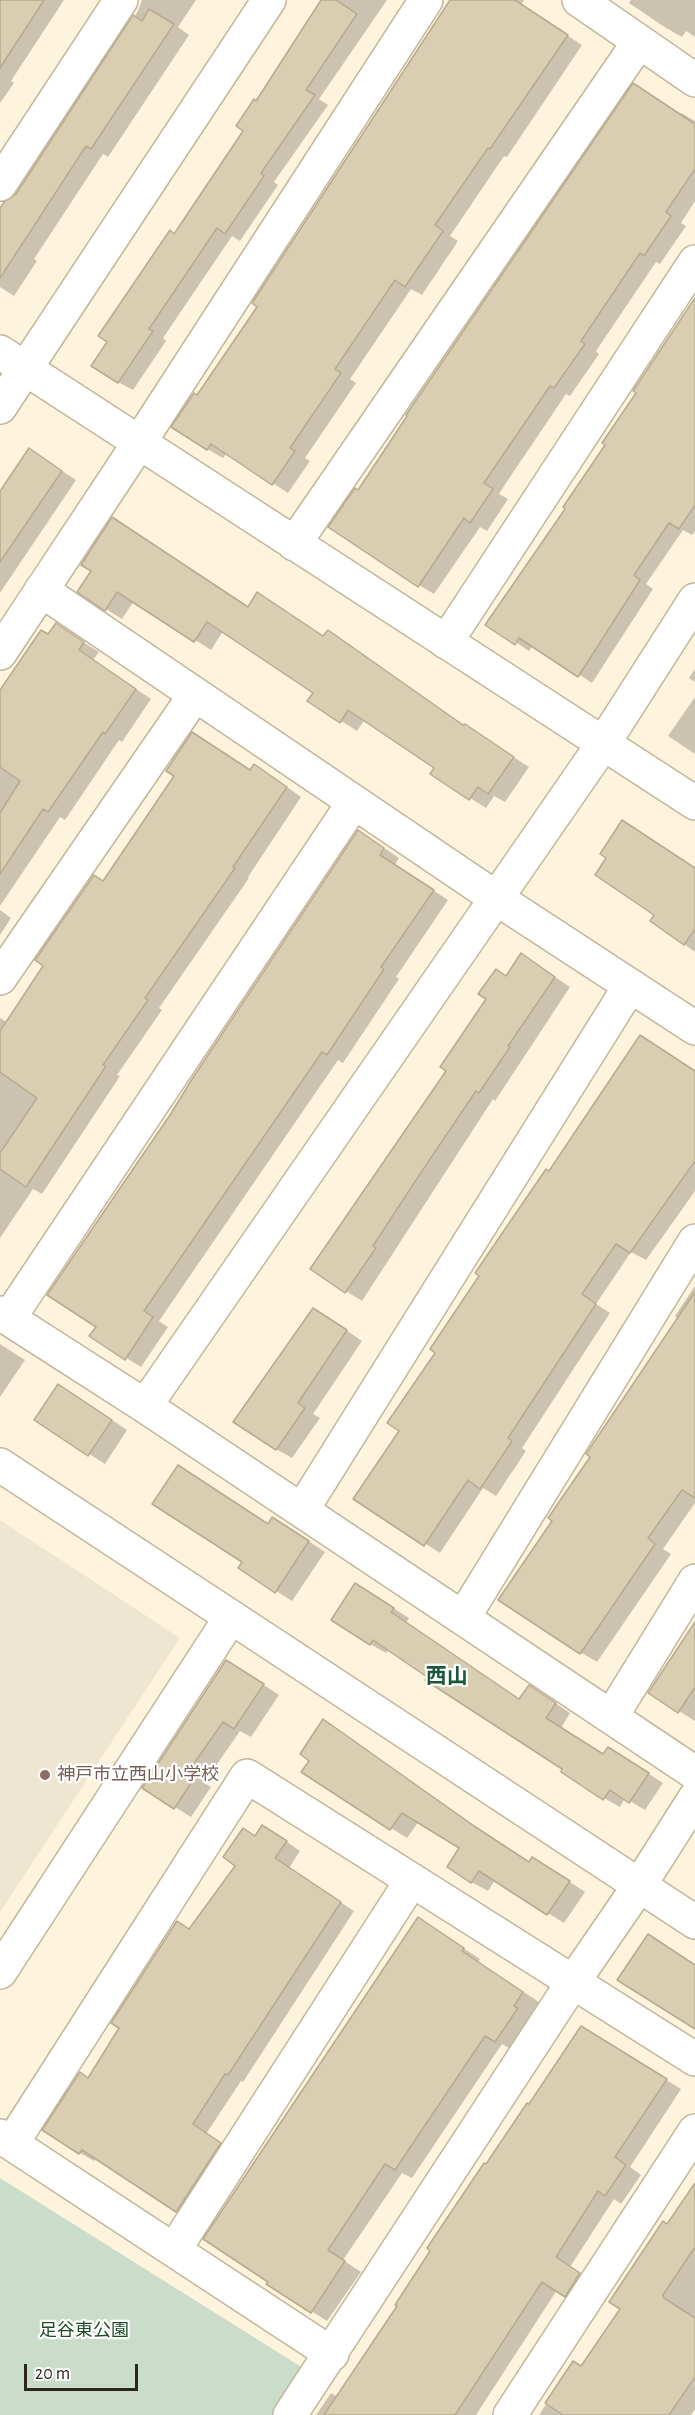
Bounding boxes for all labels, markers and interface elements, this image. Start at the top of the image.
district label: 西山 [426,1664,468,1690]
place label: 神戸市立西山小学校 [57,1764,219,1786]
marker: 神戸市立西山小学校 [38,1768,52,1782]
park label: 足谷東公園 [39,2320,129,2342]
scale bar [27,2352,141,2390]
text: 20 m [35,2365,70,2383]

